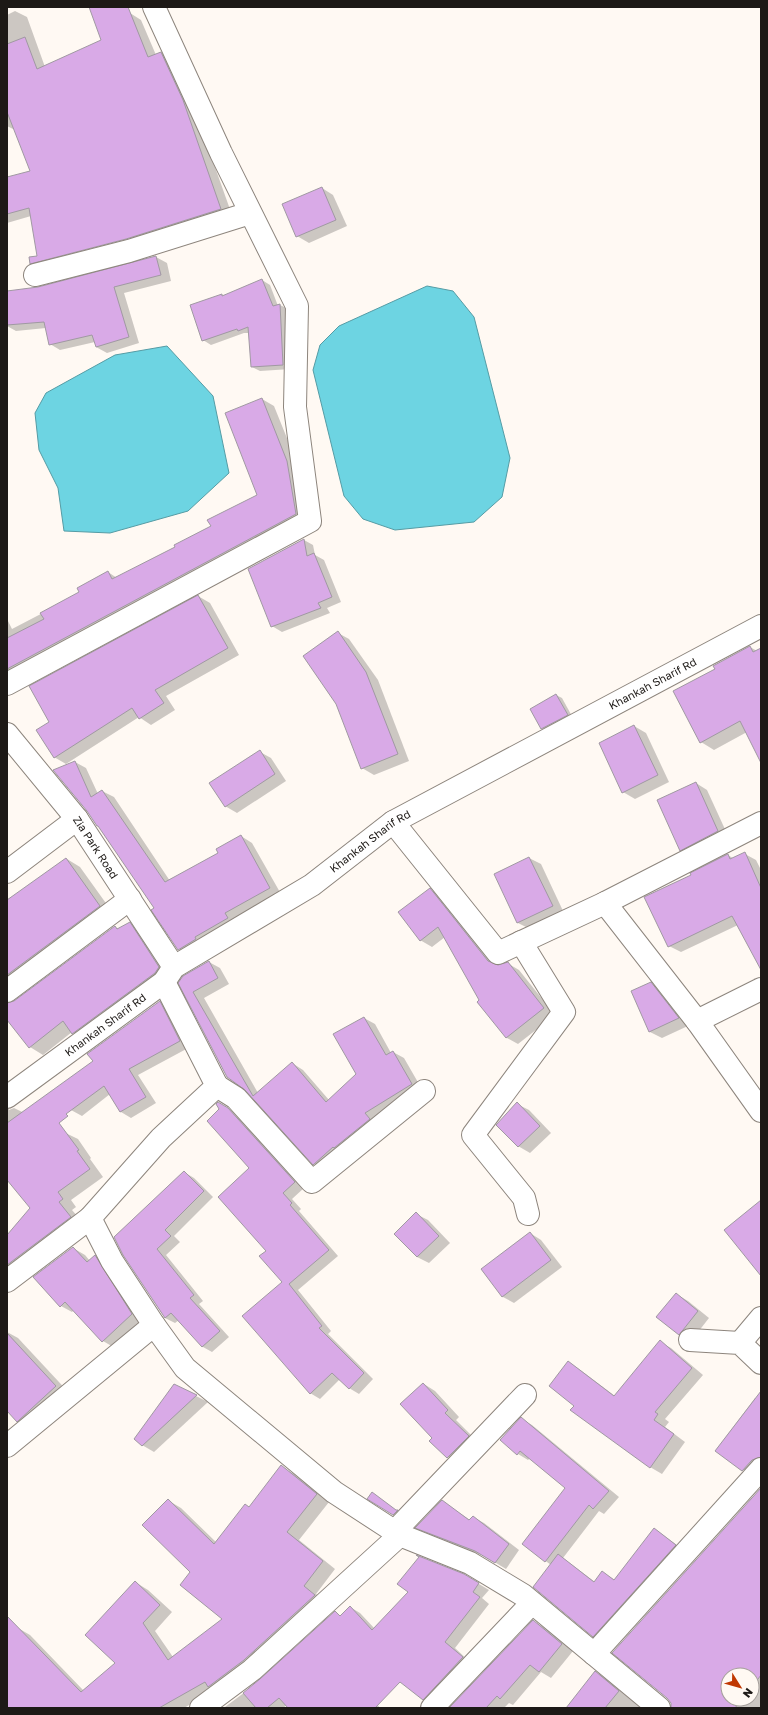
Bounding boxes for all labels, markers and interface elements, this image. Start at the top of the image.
street label: Khankah Sharif Rd [606,655,698,712]
street label: Khankah Sharif Rd [327,807,413,875]
street label: Zia Park Road [71,813,121,881]
street label: Khankah Sharif Rd [62,990,148,1059]
north arrow [720,1667,760,1707]
text: N [741,1686,756,1701]

